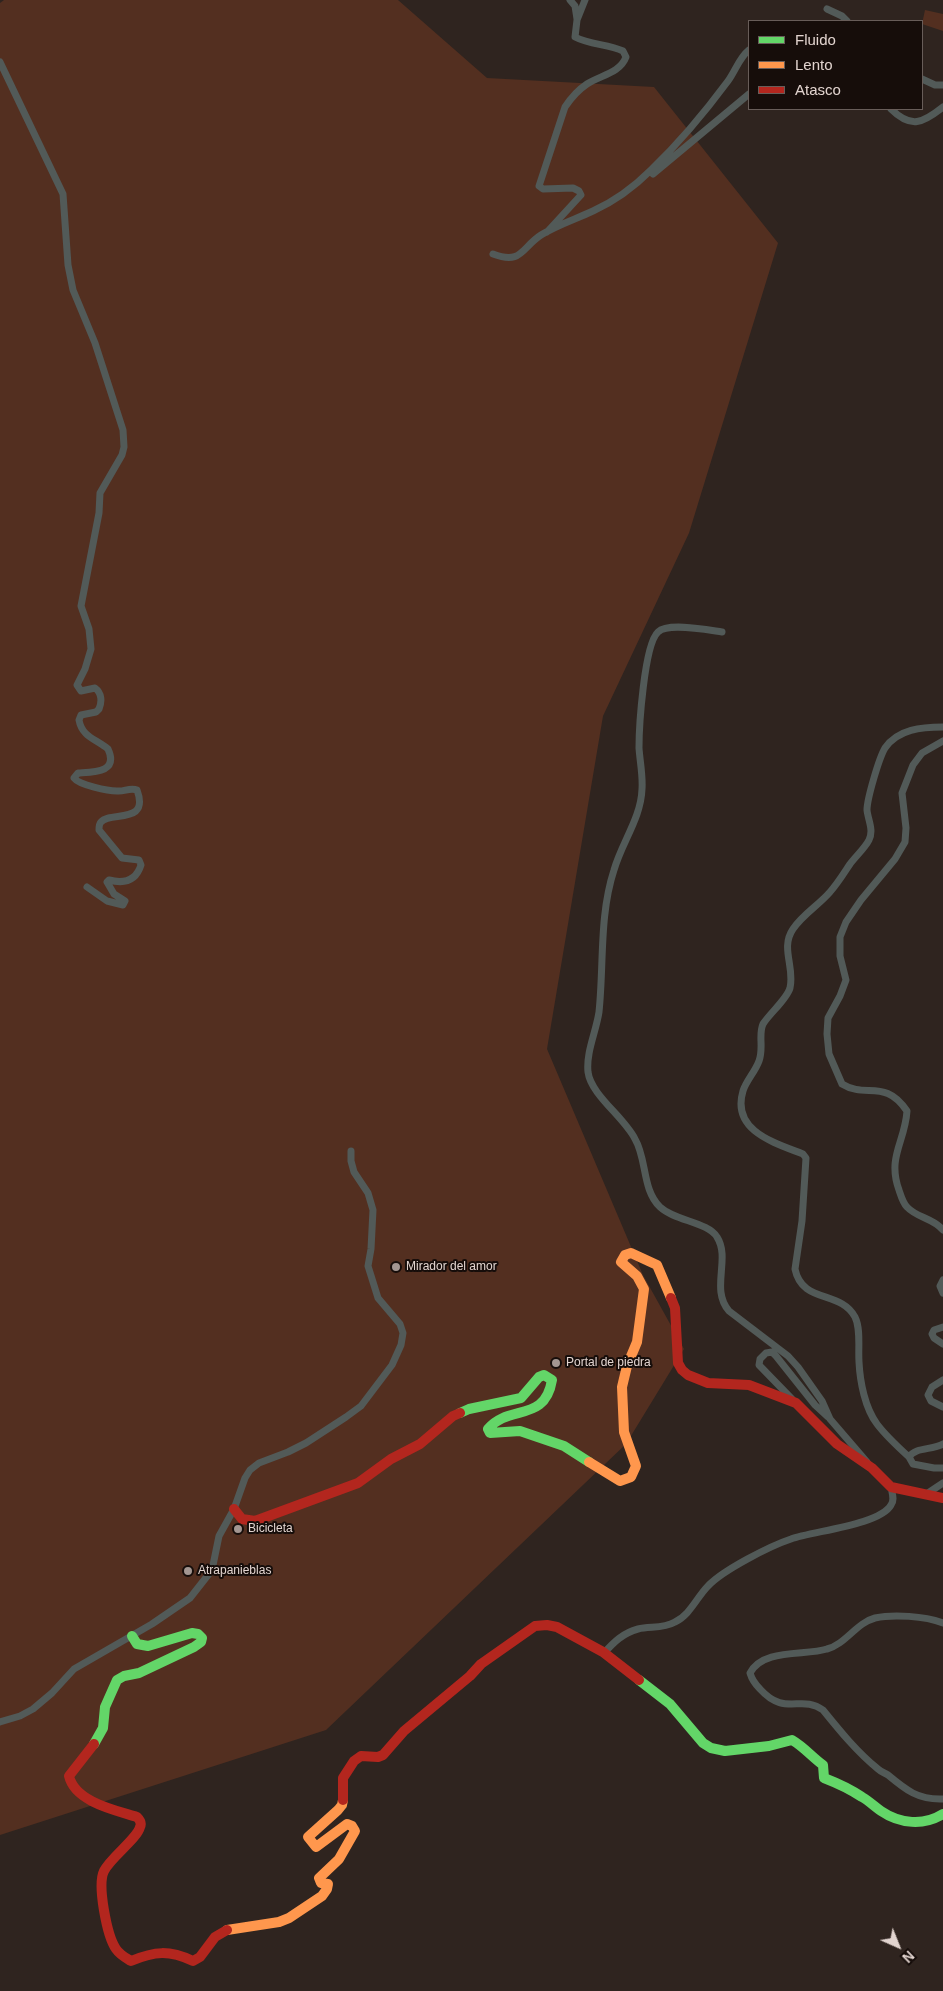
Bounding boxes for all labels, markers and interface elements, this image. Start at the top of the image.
legend [748,20,923,110]
text: Fluido [795,31,836,48]
text: Lento [795,56,833,73]
text: Atasco [795,81,841,98]
place label: Mirador del amor [406,1260,497,1274]
marker: Mirador del amor [390,1261,402,1273]
place label: Portal de piedra [566,1356,651,1370]
marker: Portal de piedra [550,1357,562,1369]
place label: Bicicleta [248,1522,293,1536]
marker: Bicicleta [232,1523,244,1535]
place label: Atrapanieblas [198,1564,271,1578]
marker: Atrapanieblas [182,1565,194,1577]
north arrow [873,1921,923,1971]
text: N [899,1948,918,1966]

